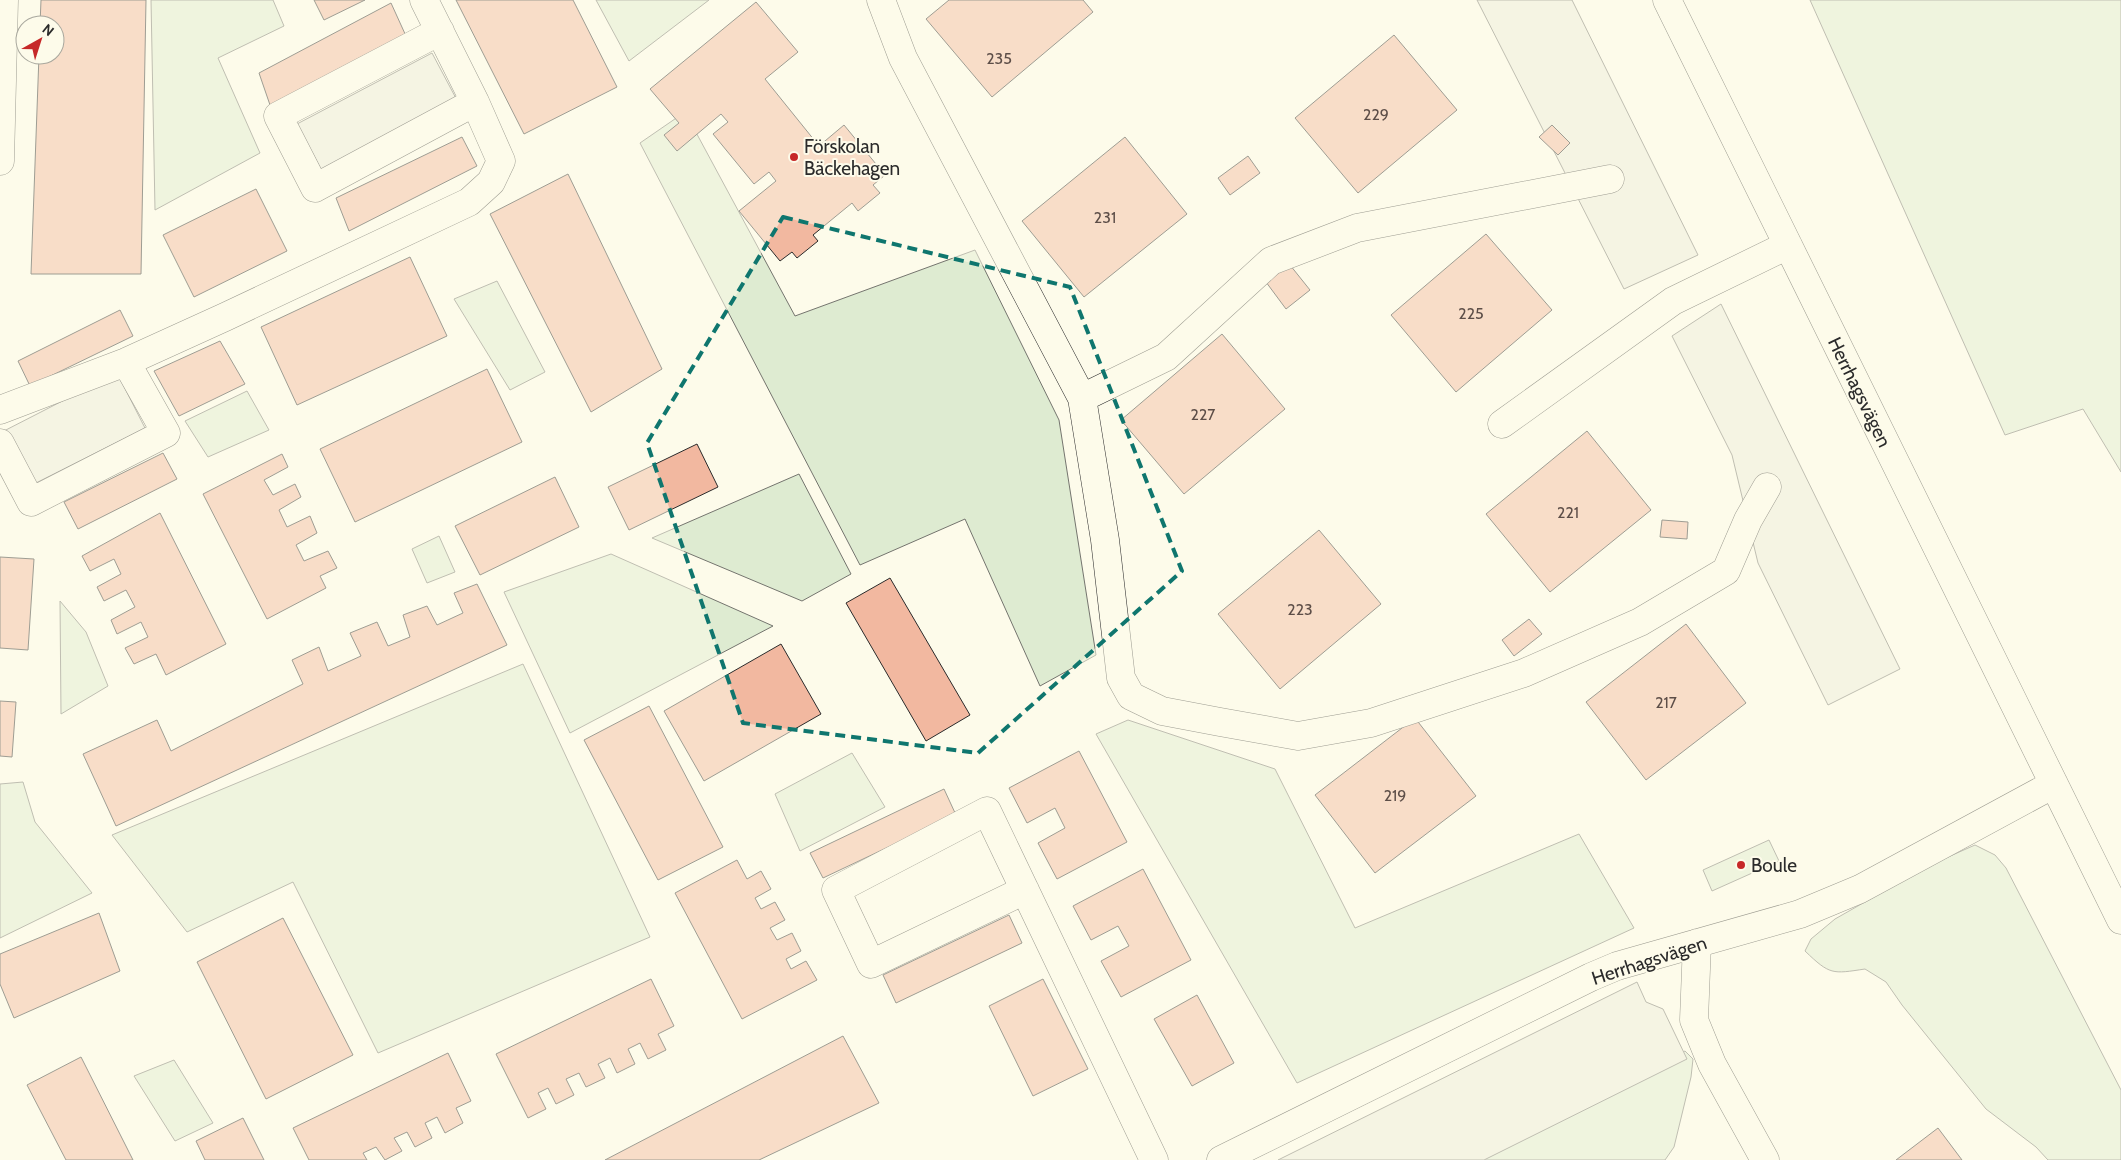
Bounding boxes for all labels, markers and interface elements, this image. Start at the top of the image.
north arrow [15,15,65,65]
text: N [39,20,58,40]
house number: 235 [986,49,1012,68]
house number: 229 [1363,105,1389,124]
place label: Förskolan Bäckehagen [804,135,900,180]
marker: Förskolan Bäckehagen [788,151,800,163]
house number: 231 [1094,208,1116,227]
house number: 225 [1458,304,1484,323]
street label: Herrhagsvägen [1823,333,1896,451]
house number: 227 [1191,405,1215,424]
house number: 221 [1557,503,1579,522]
house number: 223 [1287,600,1313,619]
house number: 217 [1655,693,1677,712]
house number: 219 [1384,786,1406,805]
place label: Boule [1751,854,1797,877]
marker: Boule [1735,859,1747,871]
street label: Herrhagsvägen [1589,931,1710,990]

